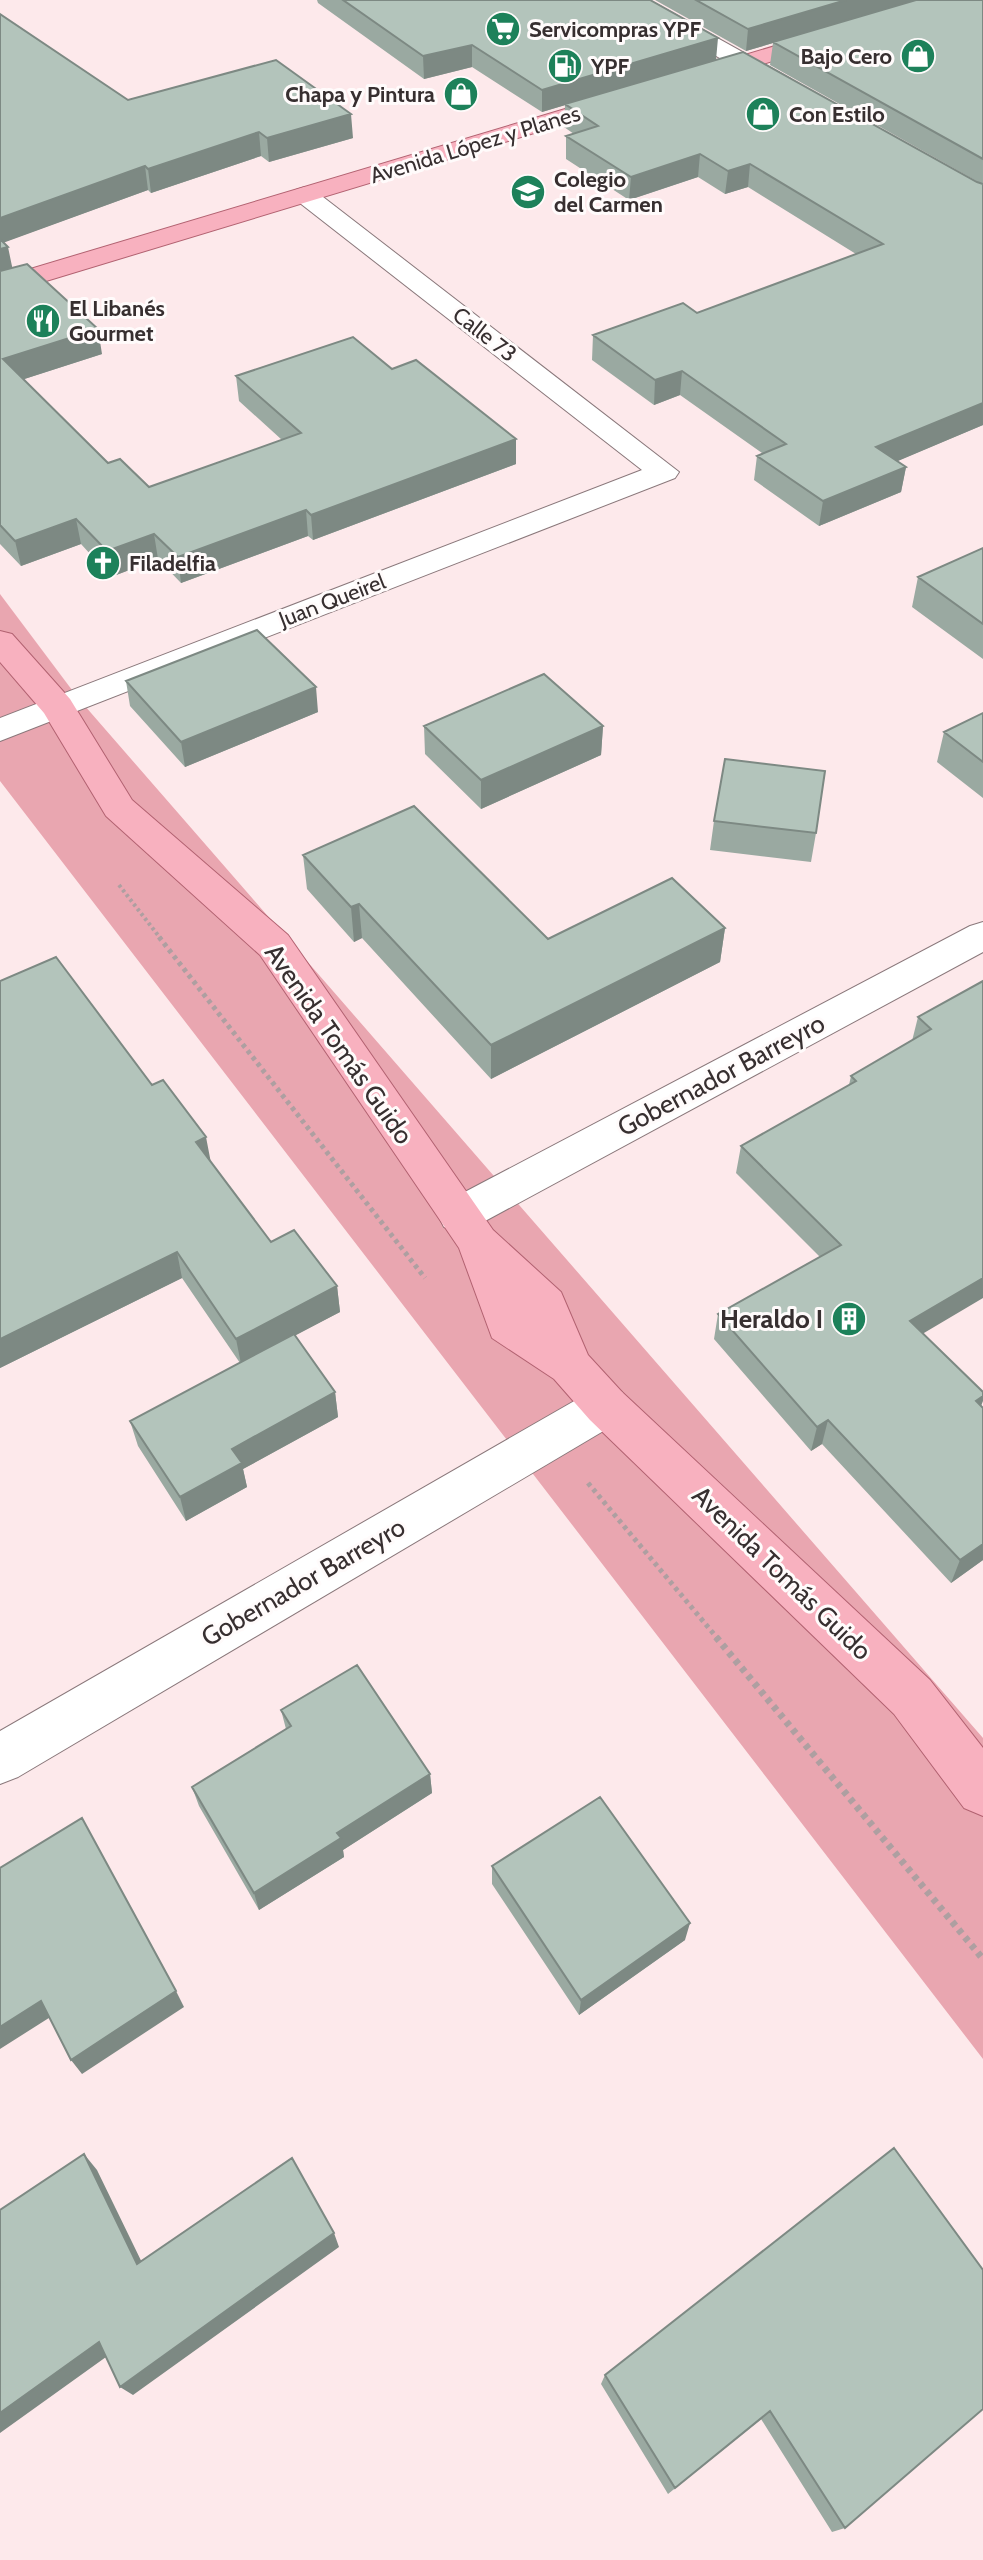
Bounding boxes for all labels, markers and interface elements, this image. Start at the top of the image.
supermarket icon: Servicompras YPF [484,10,522,48]
place label: Servicompras YPF [529,16,701,43]
shop icon: Bajo Cero [899,37,937,75]
place label: Bajo Cero [800,43,892,70]
fuel station icon: YPF [546,47,584,85]
place label: YPF [590,53,629,80]
shop icon: Chapa y Pintura [442,75,480,113]
place label: Chapa y Pintura [285,81,435,108]
shop icon: Con Estilo [744,95,782,133]
street label: Avenida López y Planes [367,100,583,189]
place label: Con Estilo [789,101,885,128]
place label: Colegio del Carmen [554,166,663,218]
school or university icon: Colegio del Carmen [509,173,547,211]
place label: El Libanés Gourmet [69,295,165,347]
street label: Calle 73 [447,301,522,368]
restaurant icon: El Libanés Gourmet [24,302,62,340]
church icon: Filadelfia [84,544,122,582]
place label: Filadelfia [129,550,216,577]
street label: Juan Queirel [274,567,390,634]
street label: Avenida Tomás Guido [258,938,420,1150]
street label: Gobernador Barreyro [612,1007,830,1143]
building icon: Heraldo I [830,1300,868,1338]
place label: Heraldo I [720,1303,823,1335]
street label: Avenida Tomás Guido [686,1479,878,1667]
street label: Gobernador Barreyro [195,1511,411,1653]

